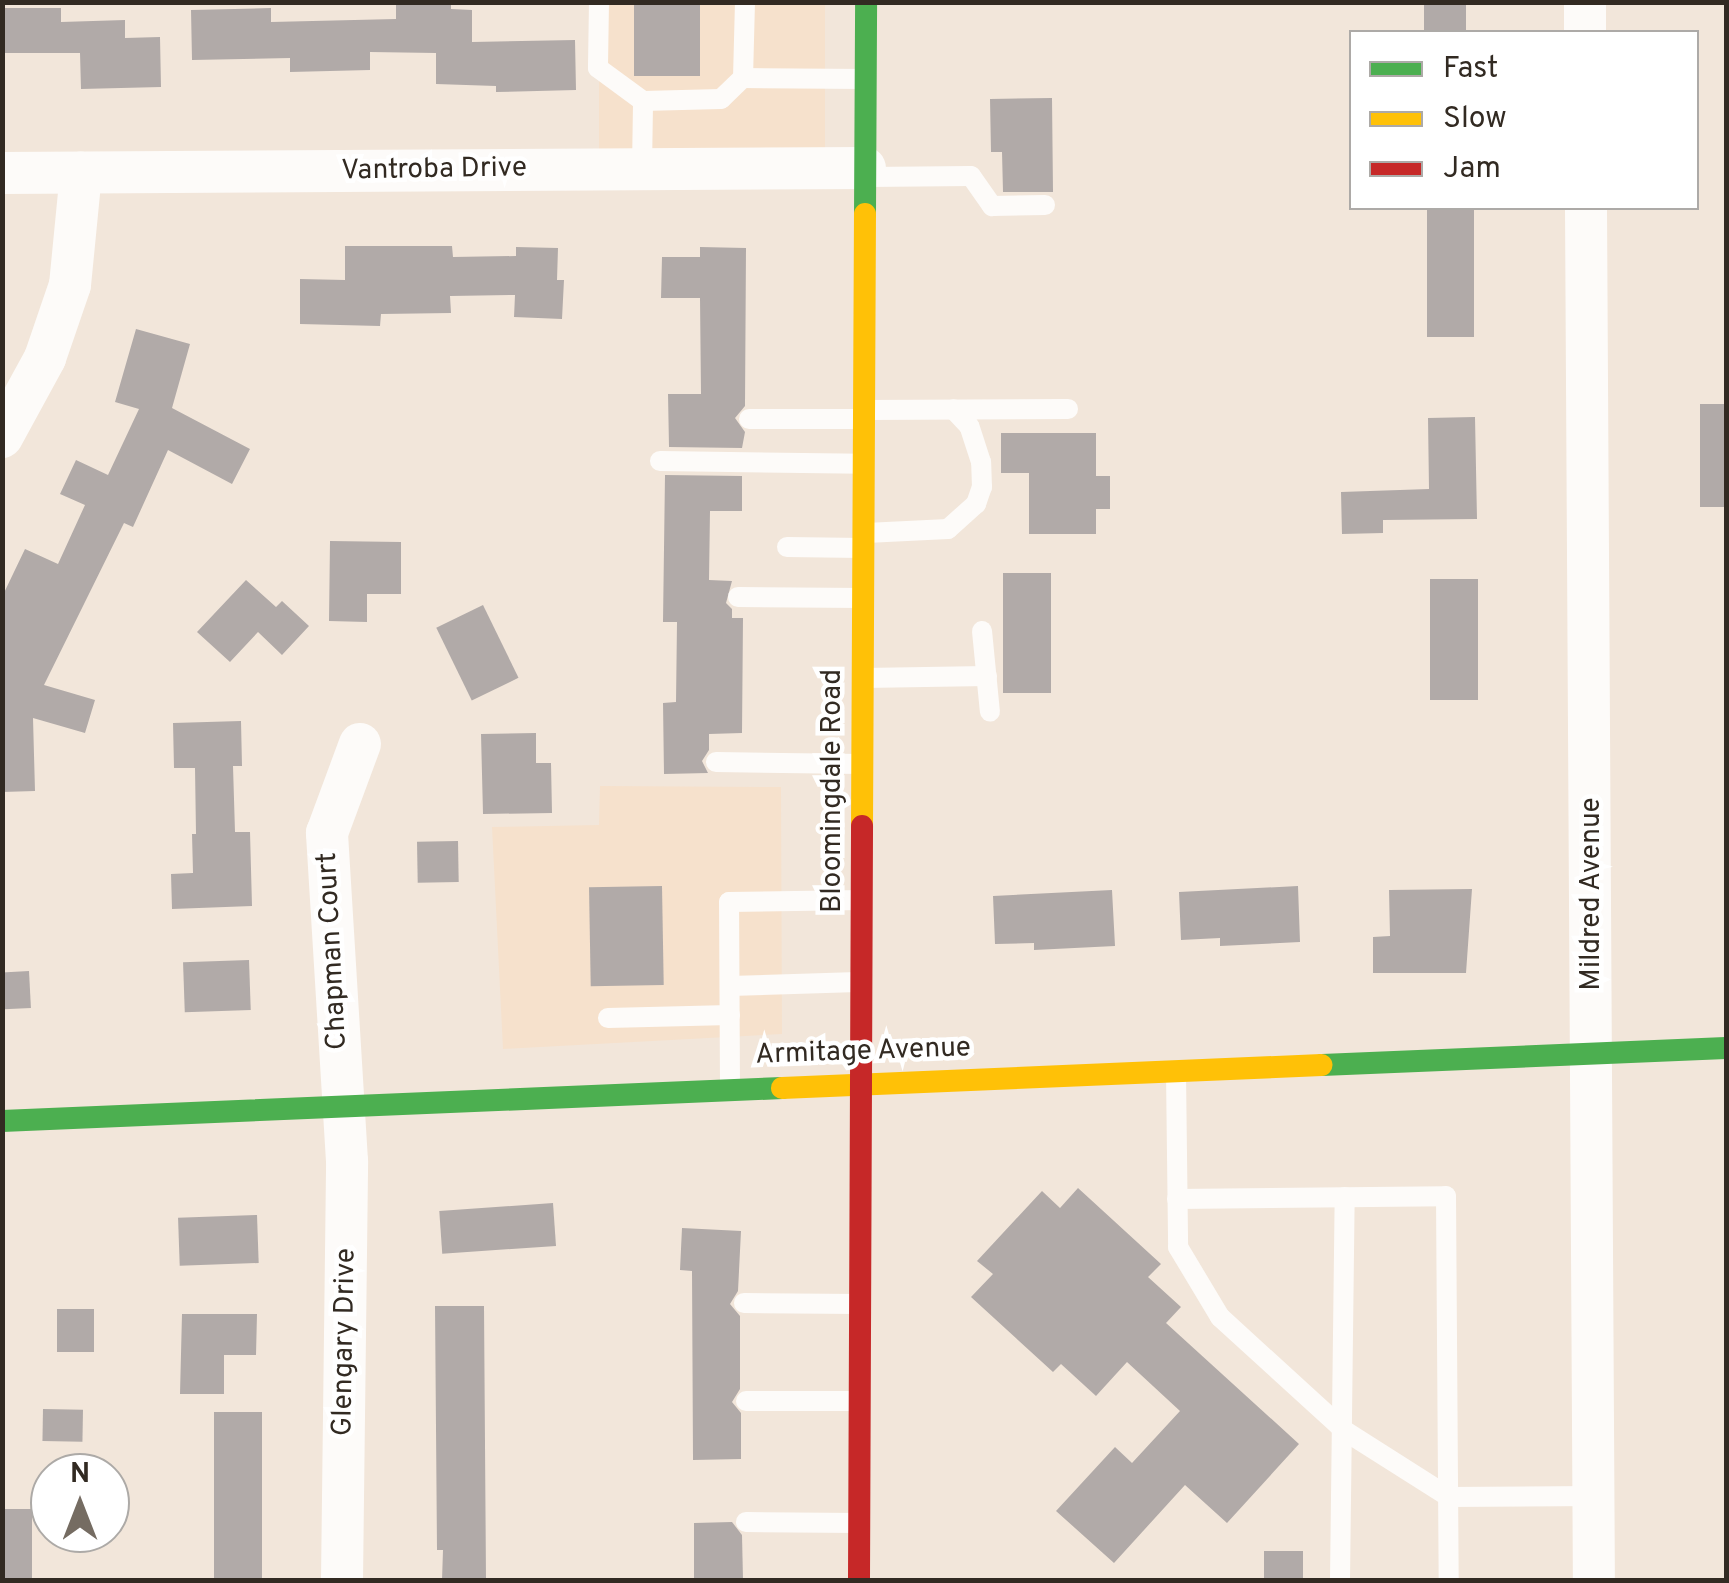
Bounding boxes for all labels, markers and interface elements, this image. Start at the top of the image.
legend [1349,30,1699,210]
text: Fast [1443,51,1498,88]
text: Slow [1443,101,1507,138]
text: Jam [1443,151,1501,188]
street label: Vantroba Drive [341,152,527,188]
street label: Bloomingdale Road [816,669,850,913]
street label: Mildred Avenue [1575,797,1609,991]
street label: Chapman Court [311,851,355,1051]
street label: Armitage Avenue [754,1031,972,1073]
street label: Glengary Drive [327,1248,363,1436]
north arrow [30,1453,130,1553]
text: N [70,1457,90,1493]

